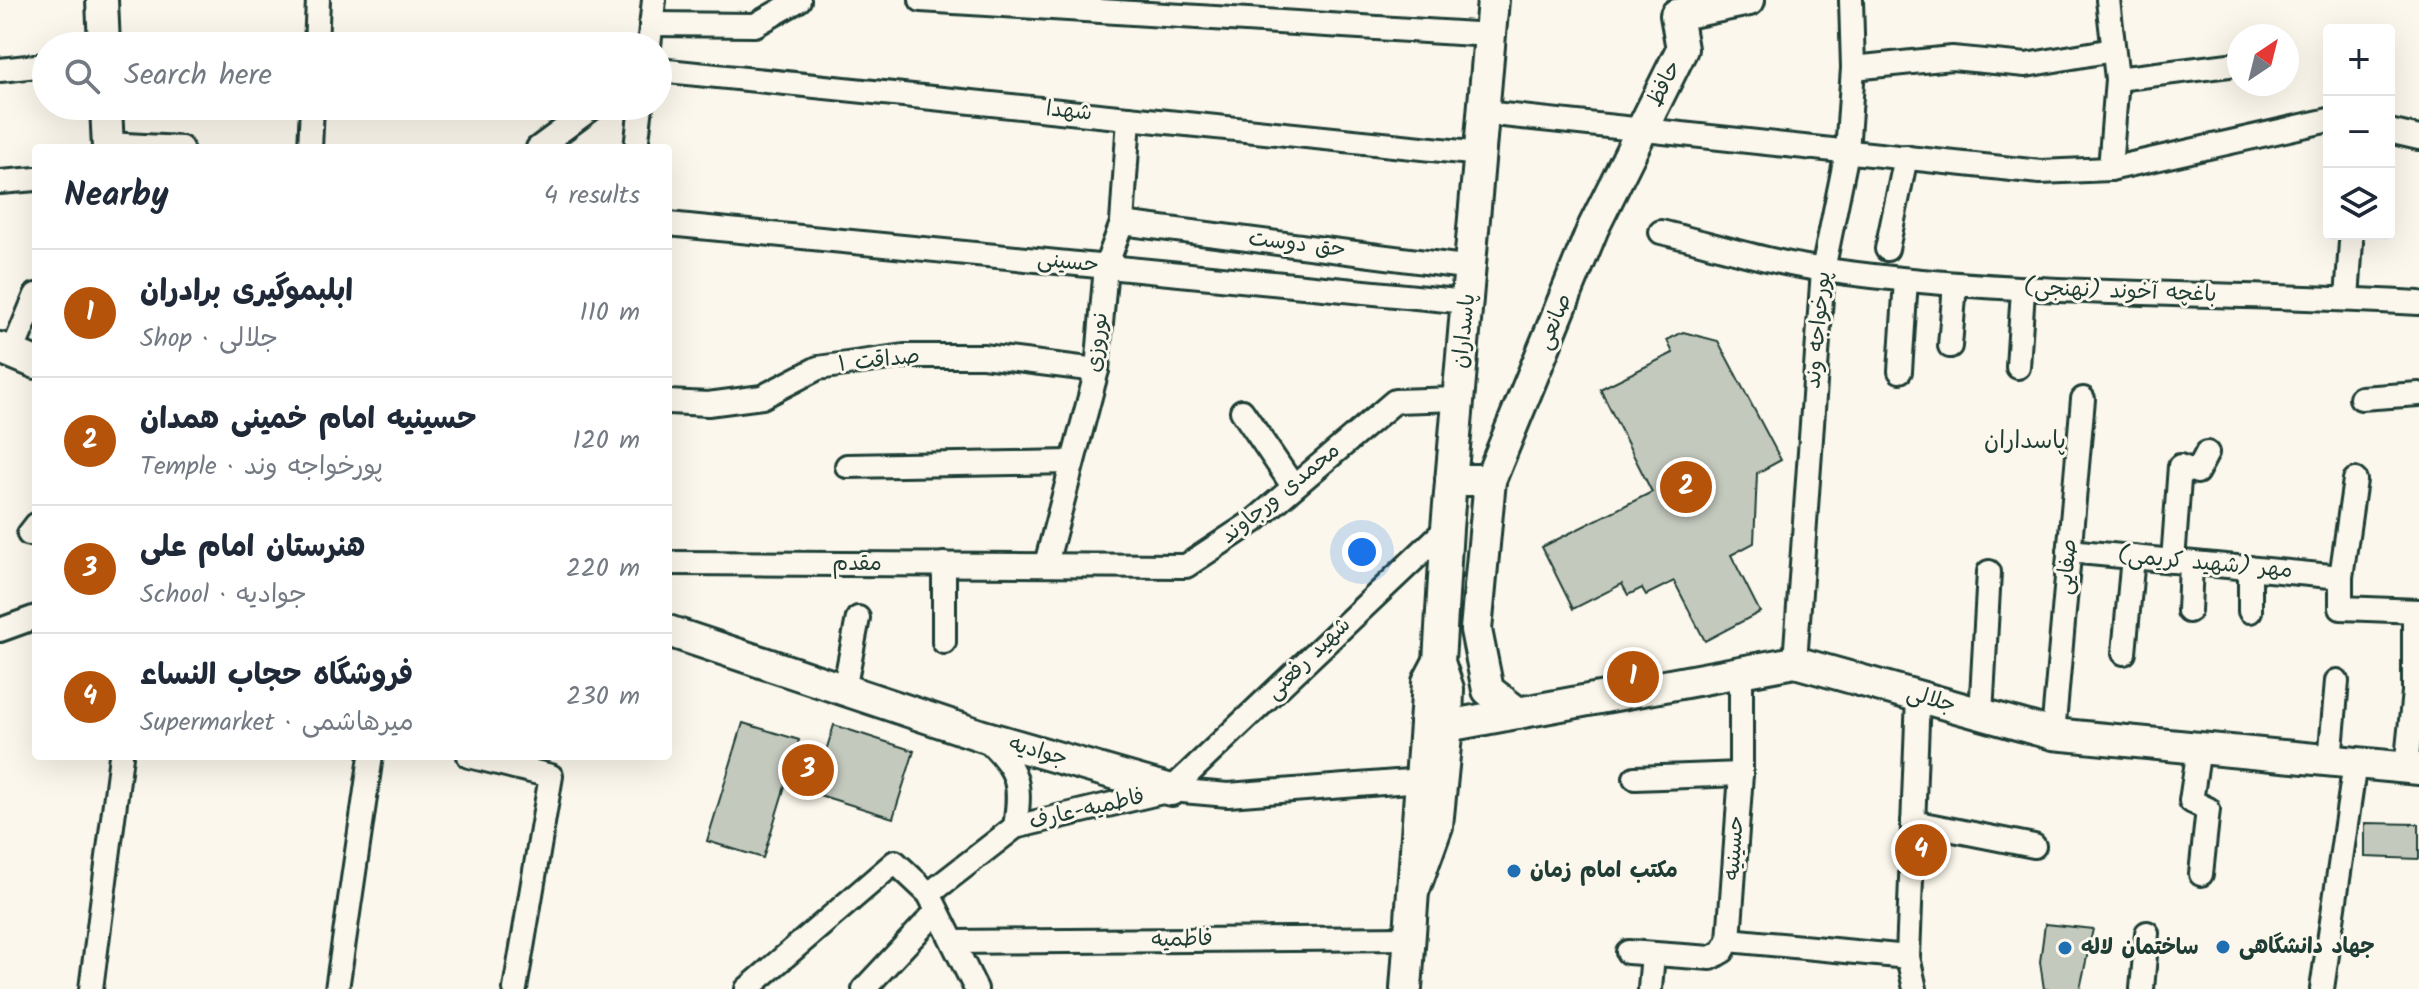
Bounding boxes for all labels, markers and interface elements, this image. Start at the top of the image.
north arrow [2227,24,2299,96]
map controls [2323,24,2395,240]
button: + [2323,24,2395,96]
search box [32,32,672,120]
text: Search here [124,52,272,100]
icon: search [60,54,104,98]
street label: حافظ [1639,55,1691,113]
street label: شهدا [1044,92,1094,132]
button: − [2323,96,2395,168]
button: layers [2323,168,2395,240]
text: Nearby [64,169,169,223]
text: 4 results [544,175,640,217]
street label: حق دوست [1246,222,1348,268]
street label: حسینی [1035,242,1101,284]
text: ابلبموگیری برادران [140,268,353,316]
street label: پورخواجه وند [1796,270,1842,390]
street label: باغچه آخوند (نهنجی) [2023,271,2217,313]
street label: صانعی [1528,288,1582,356]
text: 1 [86,292,94,334]
text: 110 m [580,292,640,334]
street label: پاسداران [1444,292,1486,370]
street label: نوروزی [1077,310,1119,374]
text: Shop · جلالی [140,318,278,360]
street label: صداقت ۱ [836,339,922,383]
text: حسینیه امام خمینی همدان [140,396,477,444]
text: 2 [82,420,98,462]
text: 120 m [573,420,640,462]
district label: پاسداران [1984,422,2066,461]
street label: محمدی ورجاوند [1213,435,1349,553]
text: Temple · پورخواجه وند [140,446,383,488]
pin: 2 [1660,457,1712,517]
text: هنرستان امام علی [140,524,365,572]
your location [1342,532,1382,572]
street label: صفایی [2048,538,2088,596]
street label: مهر (شهید کریمی) [2116,539,2294,589]
street label: مقدم [832,547,882,582]
text: 3 [83,548,97,590]
text: 220 m [566,548,640,590]
text: School · جوادیه [140,574,307,616]
street label: شهید رفعتی [1258,609,1360,709]
pin: 1 [1607,647,1659,707]
text: فروشگاه حجاب النساء [140,652,413,700]
text: 4 [83,676,97,718]
text: 230 m [566,676,640,718]
street label: جلالی [1902,676,1960,724]
text: Supermarket · میرهاشمی [140,702,414,744]
street label: جوادیه [1004,727,1072,777]
pin: 3 [782,740,834,800]
street label: فاطمیه-عارف [1026,780,1148,840]
street label: حسینیه [1715,814,1755,882]
pin: 4 [1895,820,1947,880]
place label: مکتب امام زمان [1530,854,1678,889]
marker: مکتب امام زمان [1505,862,1523,880]
street label: فاطمیه [1151,922,1213,958]
place label: جهاد دانشگاهی [2239,930,2375,965]
place label: ساختمان لاله [2081,931,2199,966]
marker: جهاد دانشگاهی [2214,938,2232,956]
marker: ساختمان لاله [2056,939,2074,957]

